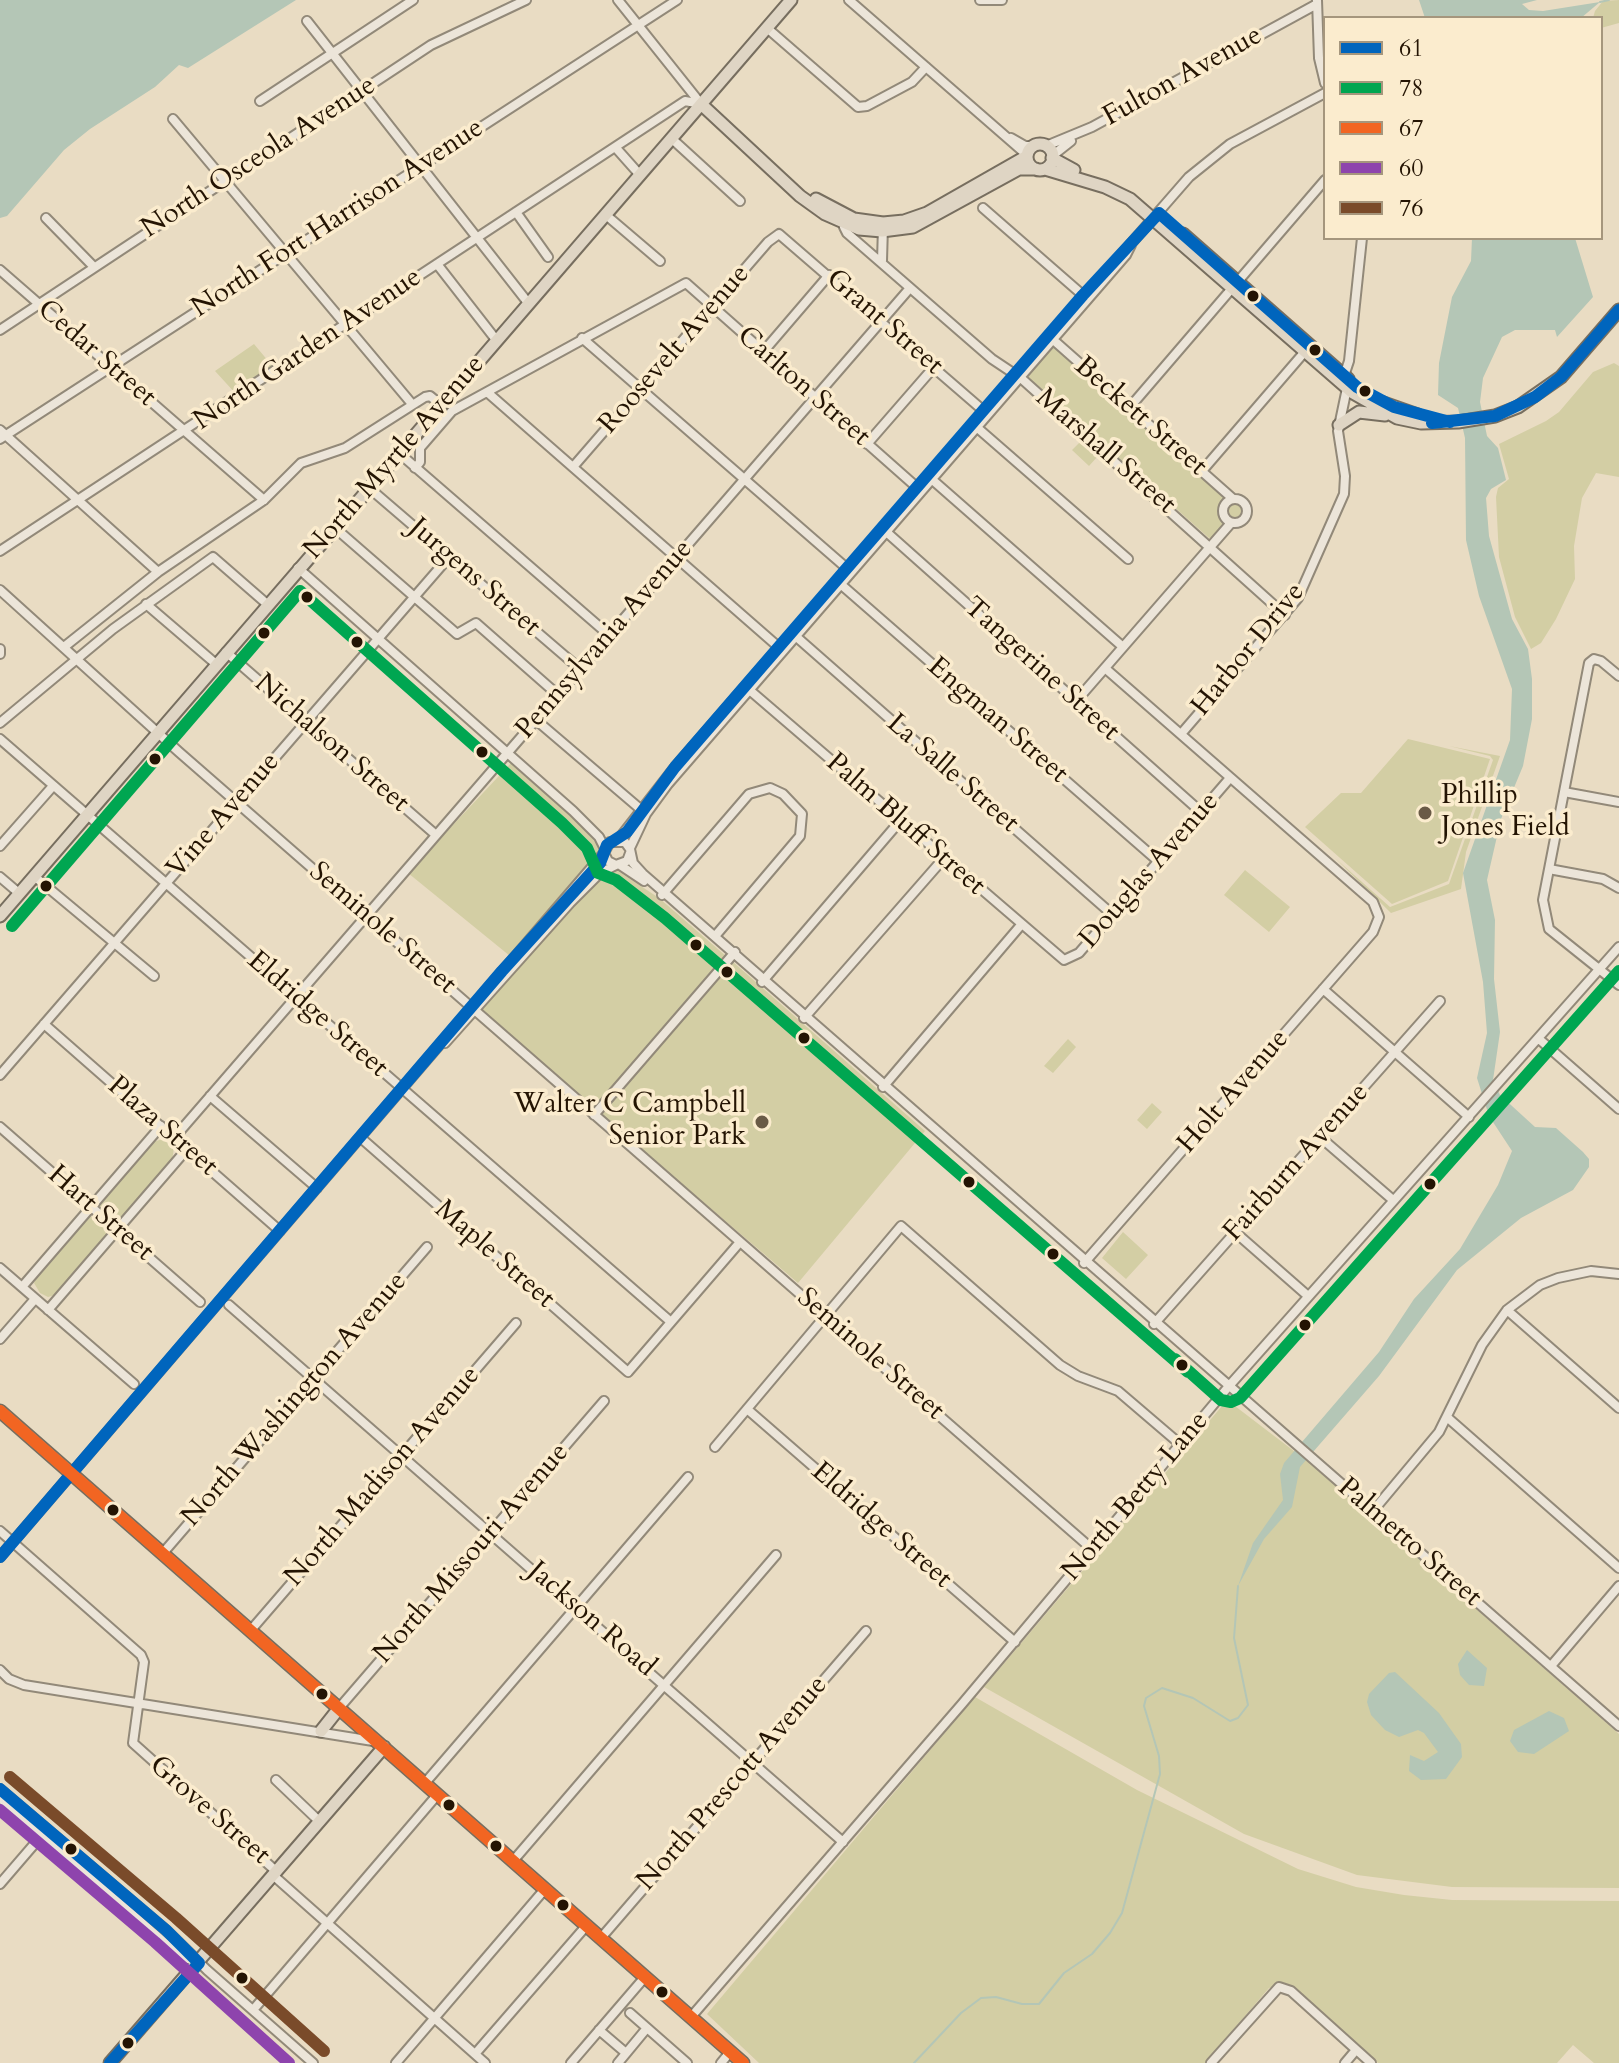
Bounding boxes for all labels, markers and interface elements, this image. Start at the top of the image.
legend [1323,16,1603,240]
street label: Fulton Avenue [1098,19,1268,135]
text: 61 [1399,32,1424,65]
street label: North Osceola Avenue [136,70,382,246]
text: 78 [1399,72,1424,105]
street label: North Fort Harrison Avenue [186,112,490,326]
text: 67 [1399,112,1424,145]
text: 60 [1399,152,1424,185]
text: 76 [1399,192,1424,225]
street label: Roosevelt Avenue [592,259,758,441]
street label: North Garden Avenue [188,261,428,439]
street label: Grant Street [819,263,949,383]
unlabelled marker [1245,288,1261,304]
street label: Cedar Street [30,293,162,415]
street label: Carlton Street [729,320,877,454]
unlabelled marker [1307,342,1323,358]
street label: North Myrtle Avenue [297,349,493,567]
street label: Beckett Street [1067,350,1213,484]
street label: Marshall Street [1028,382,1182,522]
unlabelled marker [1357,383,1373,399]
street label: Jurgens Street [401,512,547,644]
street label: Pennsylvania Avenue [509,534,701,746]
street label: Harbor Drive [1185,577,1313,723]
unlabelled marker [299,589,315,605]
street label: Tangerine Street [956,591,1126,749]
unlabelled marker [256,625,272,641]
unlabelled marker [349,634,365,650]
street label: Engman Street [920,651,1074,791]
street label: Nichalson Street [247,668,415,820]
street label: La Salle Street [879,707,1025,841]
unlabelled marker [474,744,490,760]
street label: Vine Avenue [160,746,288,886]
street label: Palm Bluff Street [818,747,992,903]
unlabelled marker [147,751,163,767]
place label: Phillip Jones Field [1441,780,1570,846]
street label: Douglas Avenue [1073,786,1227,956]
marker: Phillip Jones Field [1416,804,1434,822]
street label: Seminole Street [302,856,462,1002]
unlabelled marker [38,878,54,894]
unlabelled marker [688,937,704,953]
street label: Eldridge Street [240,945,394,1085]
unlabelled marker [719,964,735,980]
street label: Holt Avenue [1171,1023,1297,1161]
unlabelled marker [796,1030,812,1046]
street label: Plaza Street [100,1070,224,1184]
street label: Fairburn Avenue [1217,1077,1377,1249]
place label: Walter C Campbell Senior Park [514,1089,746,1155]
marker: Walter C Campbell Senior Park [753,1113,771,1131]
street label: Hart Street [40,1159,160,1269]
unlabelled marker [961,1174,977,1190]
unlabelled marker [1422,1176,1438,1192]
street label: Maple Street [427,1194,561,1316]
unlabelled marker [1045,1246,1061,1262]
street label: North Washington Avenue [175,1266,415,1534]
street label: Seminole Street [790,1282,950,1428]
unlabelled marker [1297,1317,1313,1333]
unlabelled marker [1174,1357,1190,1373]
street label: North Madison Avenue [278,1360,488,1594]
street label: North Betty Lane [1056,1406,1216,1588]
street label: North Missouri Avenue [367,1437,577,1671]
street label: Eldridge Street [804,1456,958,1596]
street label: Palmetto Street [1330,1471,1488,1615]
unlabelled marker [105,1502,121,1518]
street label: Jackson Road [520,1555,662,1685]
street label: North Prescott Avenue [631,1670,835,1898]
unlabelled marker [314,1686,330,1702]
street label: Grove Street [142,1749,276,1873]
unlabelled marker [441,1797,457,1813]
unlabelled marker [488,1838,504,1854]
unlabelled marker [63,1841,79,1857]
unlabelled marker [555,1897,571,1913]
unlabelled marker [234,1970,250,1986]
unlabelled marker [654,1984,670,2000]
unlabelled marker [120,2035,136,2051]

